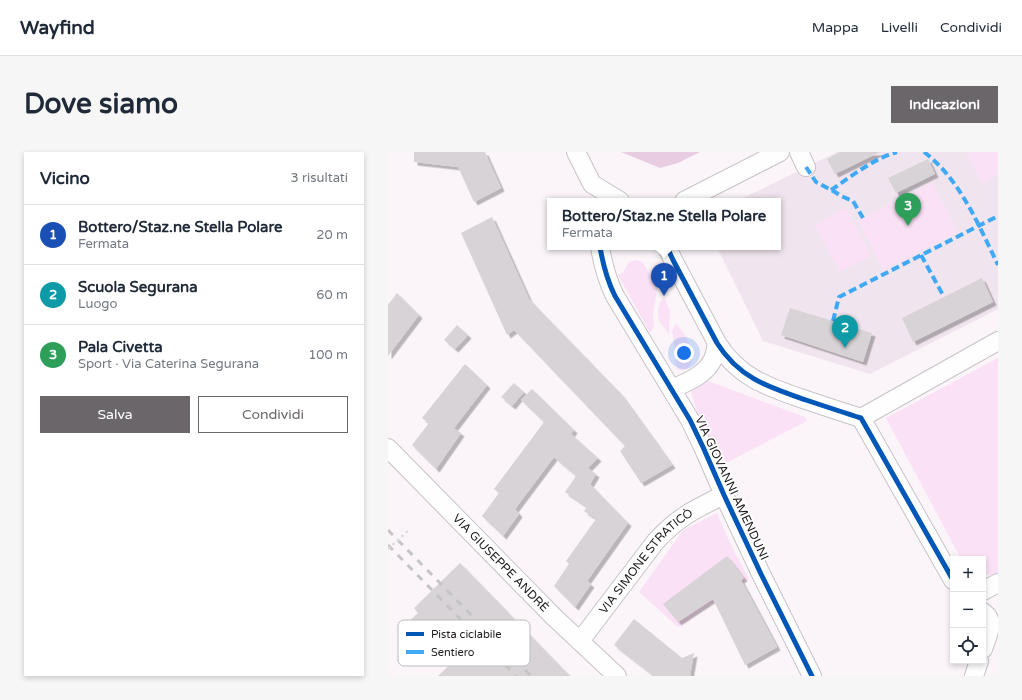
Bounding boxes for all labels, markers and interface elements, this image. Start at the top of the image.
text: Wayfind [20,17,95,39]
text: Mappa [812,19,859,36]
text: Livelli [881,19,918,36]
text: Condividi [940,19,1002,36]
button: Indicazioni [891,86,998,123]
text: Dove siamo [24,87,178,121]
text: Vicino [40,168,90,189]
text: 3 risultati [291,170,348,186]
pin: 3 [895,193,921,226]
popup [547,198,781,250]
text: Bottero/Staz.ne Stella Polare [562,207,766,225]
text: Bottero/Staz.ne Stella Polare [78,218,282,236]
text: Fermata [562,225,613,241]
text: 1 [49,227,57,243]
text: 20 m [316,227,348,243]
text: Fermata [78,236,129,252]
pin: 1 [651,263,677,296]
text: Scuola Segurana [78,278,198,296]
text: 2 [49,287,57,303]
text: 60 m [316,287,348,303]
text: Luogo [78,296,117,312]
pin: 2 [832,315,858,348]
text: Pala Civetta [78,338,163,356]
your location [674,343,694,363]
text: 3 [49,347,57,363]
text: 100 m [308,347,348,363]
text: Sport · Via Caterina Segurana [78,356,259,372]
button: Salva [40,396,190,433]
button: Condividi [198,396,348,433]
street label: VIA GIOVANNI AMENDUNI [692,414,772,562]
street label: VIA SIMONE STRATICÒ [596,505,696,617]
street label: VIA GIUSEPPE ANDRÈ [450,511,552,615]
map controls [950,556,986,664]
button: + [950,556,986,592]
button: − [950,592,986,628]
legend [398,620,530,666]
text: Pista ciclabile [431,628,502,641]
button: locate [950,628,986,664]
text: Sentiero [431,646,475,659]

